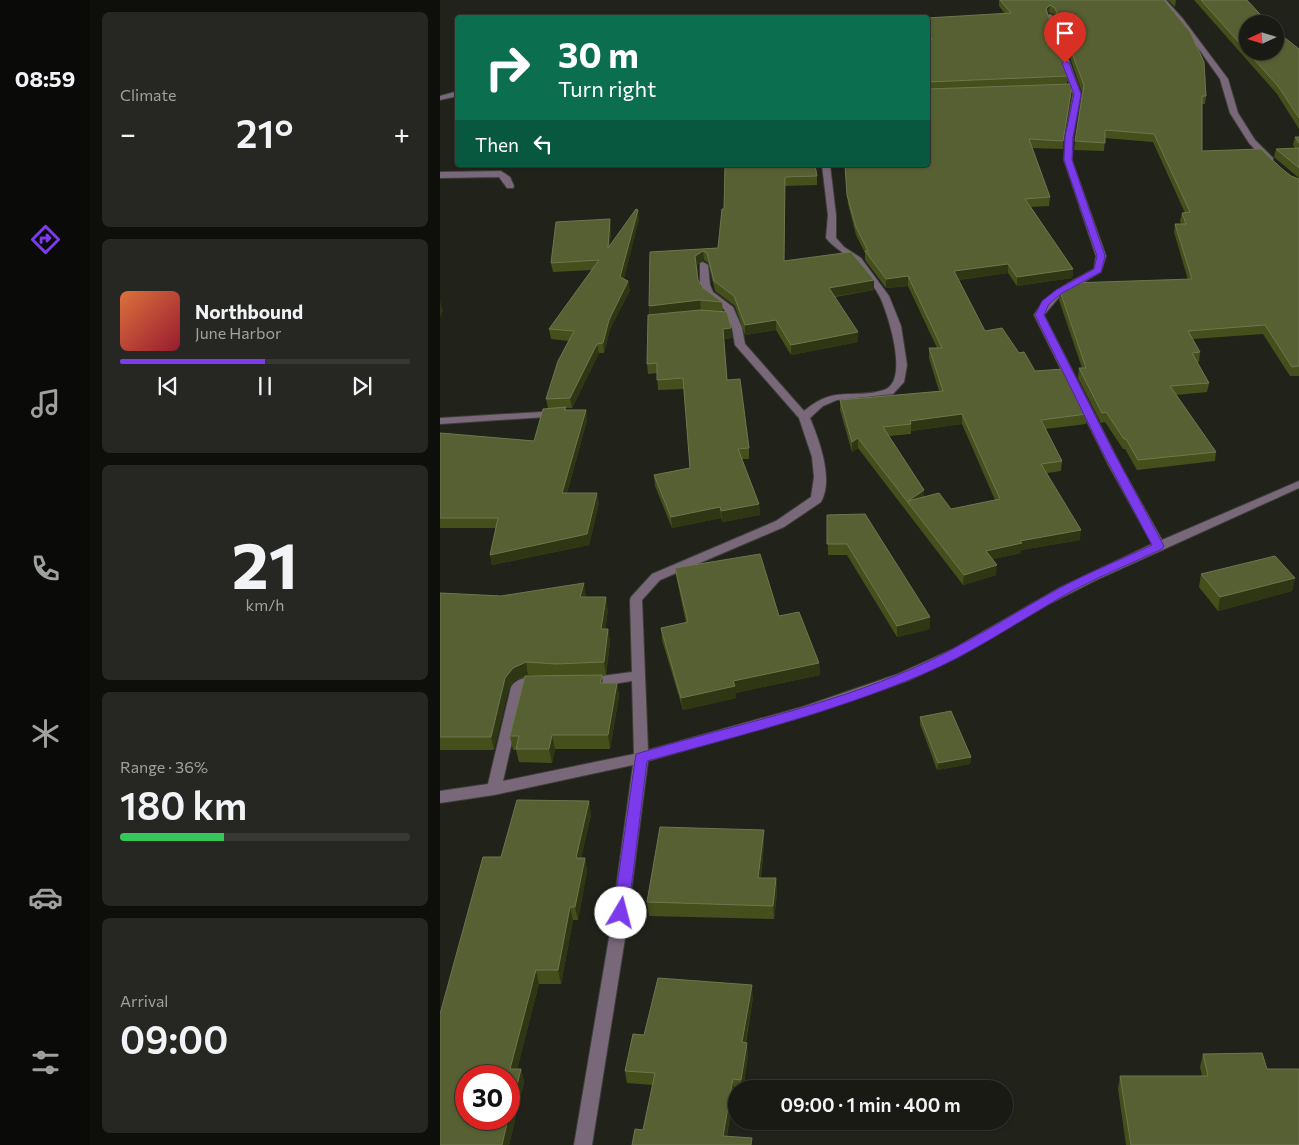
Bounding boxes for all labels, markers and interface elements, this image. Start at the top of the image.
pin [1044,12,1086,63]
north arrow [1239,15,1284,60]
map controls [1239,15,1284,60]
icon: arrive [1051,19,1079,47]
text: 30 m [558,32,639,75]
icon: right [475,35,540,100]
text: 08:59 [15,65,75,92]
text: Turn right [558,75,656,102]
text: Climate [120,85,176,104]
text: 21° [236,109,293,156]
text: − [120,116,136,150]
text: + [394,116,410,150]
icon: left [529,130,557,158]
text: Then [475,133,519,156]
icon: directions [28,222,63,257]
text: Northbound [195,300,303,323]
text: June Harbor [195,323,281,342]
icon: previous [154,372,182,400]
icon: pause [251,372,279,400]
icon: next [348,372,376,400]
icon: music [28,386,63,421]
text: 21 [232,523,298,602]
icon: phone [28,551,63,586]
text: km/h [246,595,284,614]
icon: climate [28,716,63,751]
text: Range · 36% [120,757,208,776]
text: 180 km [120,781,247,828]
icon: car [28,880,63,915]
position arrow [594,886,646,938]
text: Arrival [120,991,168,1010]
text: 09:00 [120,1015,228,1062]
icon: filters [28,1045,63,1080]
speed limit sign: 30 [455,1065,520,1130]
text: 09:00 · 1 min · 400 m [781,1093,961,1116]

